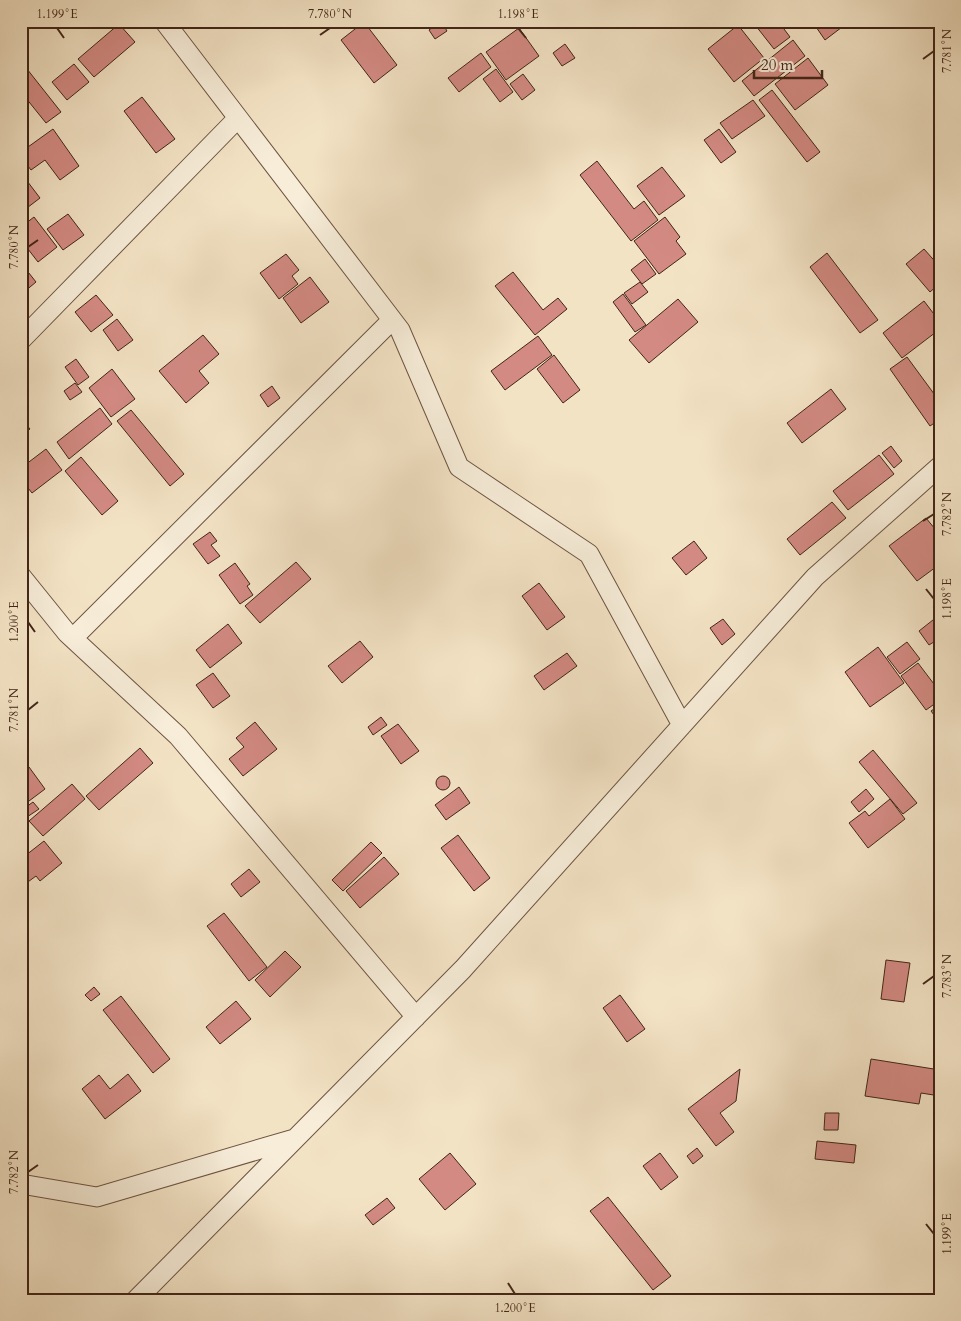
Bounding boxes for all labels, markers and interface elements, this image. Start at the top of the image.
text: 1.199°E [36,6,78,22]
text: 7.780°N [308,6,353,22]
text: 1.198°E [497,6,539,22]
text: 7.781°N [939,28,955,73]
scale bar [754,48,821,80]
text: 20 m [761,55,793,75]
text: 7.780°N [6,224,22,269]
text: 7.782°N [939,491,955,536]
text: 1.198°E [939,578,955,620]
text: 1.200°E [6,601,22,643]
text: 7.781°N [6,687,22,732]
text: 7.783°N [939,953,955,998]
text: 7.782°N [6,1149,22,1194]
text: 1.199°E [939,1213,955,1255]
text: 1.200°E [494,1300,536,1316]

